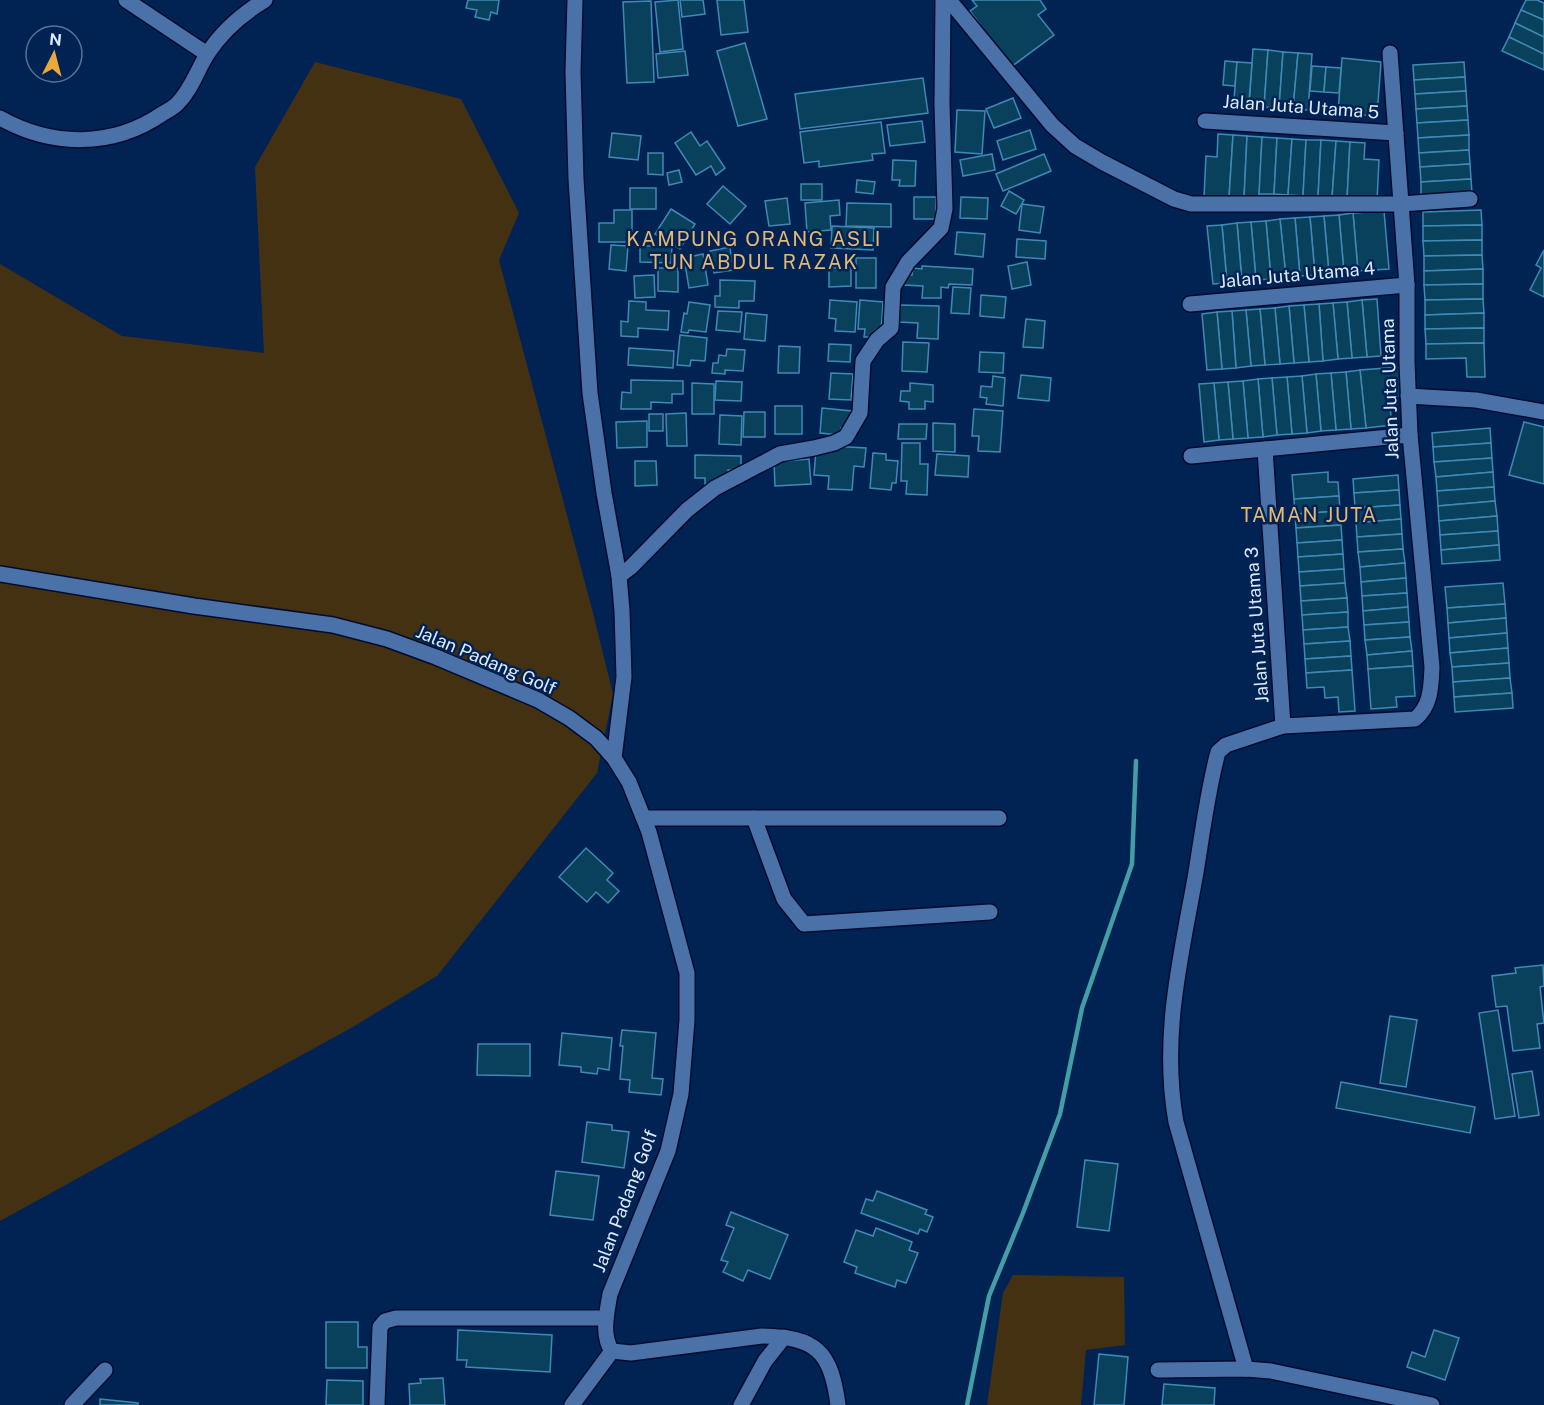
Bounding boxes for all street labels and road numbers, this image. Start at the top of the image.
street label: Jalan Juta Utama 5 [1222,91,1380,122]
street label: Jalan Juta Utama 4 [1218,257,1376,292]
street label: Jalan Juta Utama [1377,318,1402,460]
street label: Jalan Juta Utama 3 [1241,546,1272,704]
street label: Jalan Padang Golf [413,620,560,699]
street label: Jalan Padang Golf [588,1127,661,1275]

